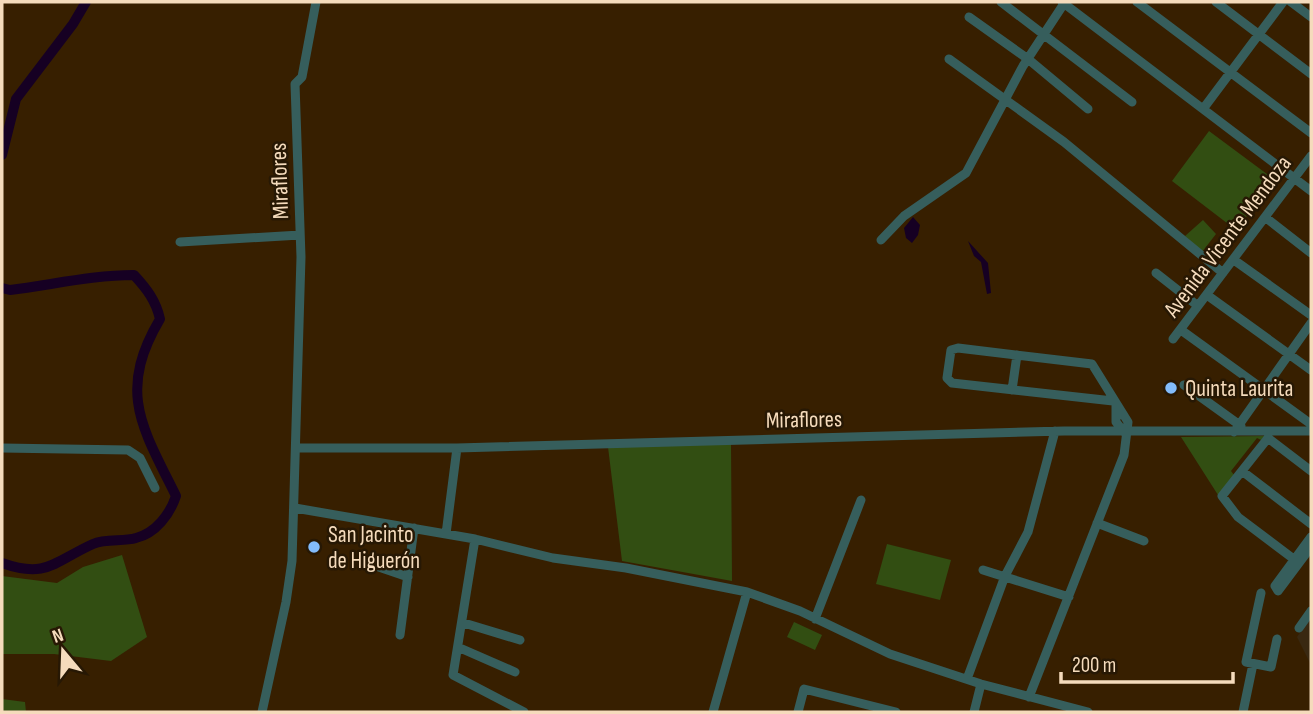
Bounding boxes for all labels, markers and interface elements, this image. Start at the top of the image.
street label: Miraflores [265,142,295,220]
street label: Avenida Vicente Mendoza [1157,150,1298,324]
place label: Quinta Laurita [1185,375,1293,403]
marker: Quinta Laurita [1163,380,1179,396]
street label: Miraflores [766,405,842,435]
place label: San Jacinto de Higuerón [328,521,420,575]
marker: San Jacinto de Higuerón [306,539,322,555]
north arrow [28,616,98,686]
text: N [49,624,66,649]
scale bar [1061,640,1232,684]
text: 200 m [1072,653,1116,678]

